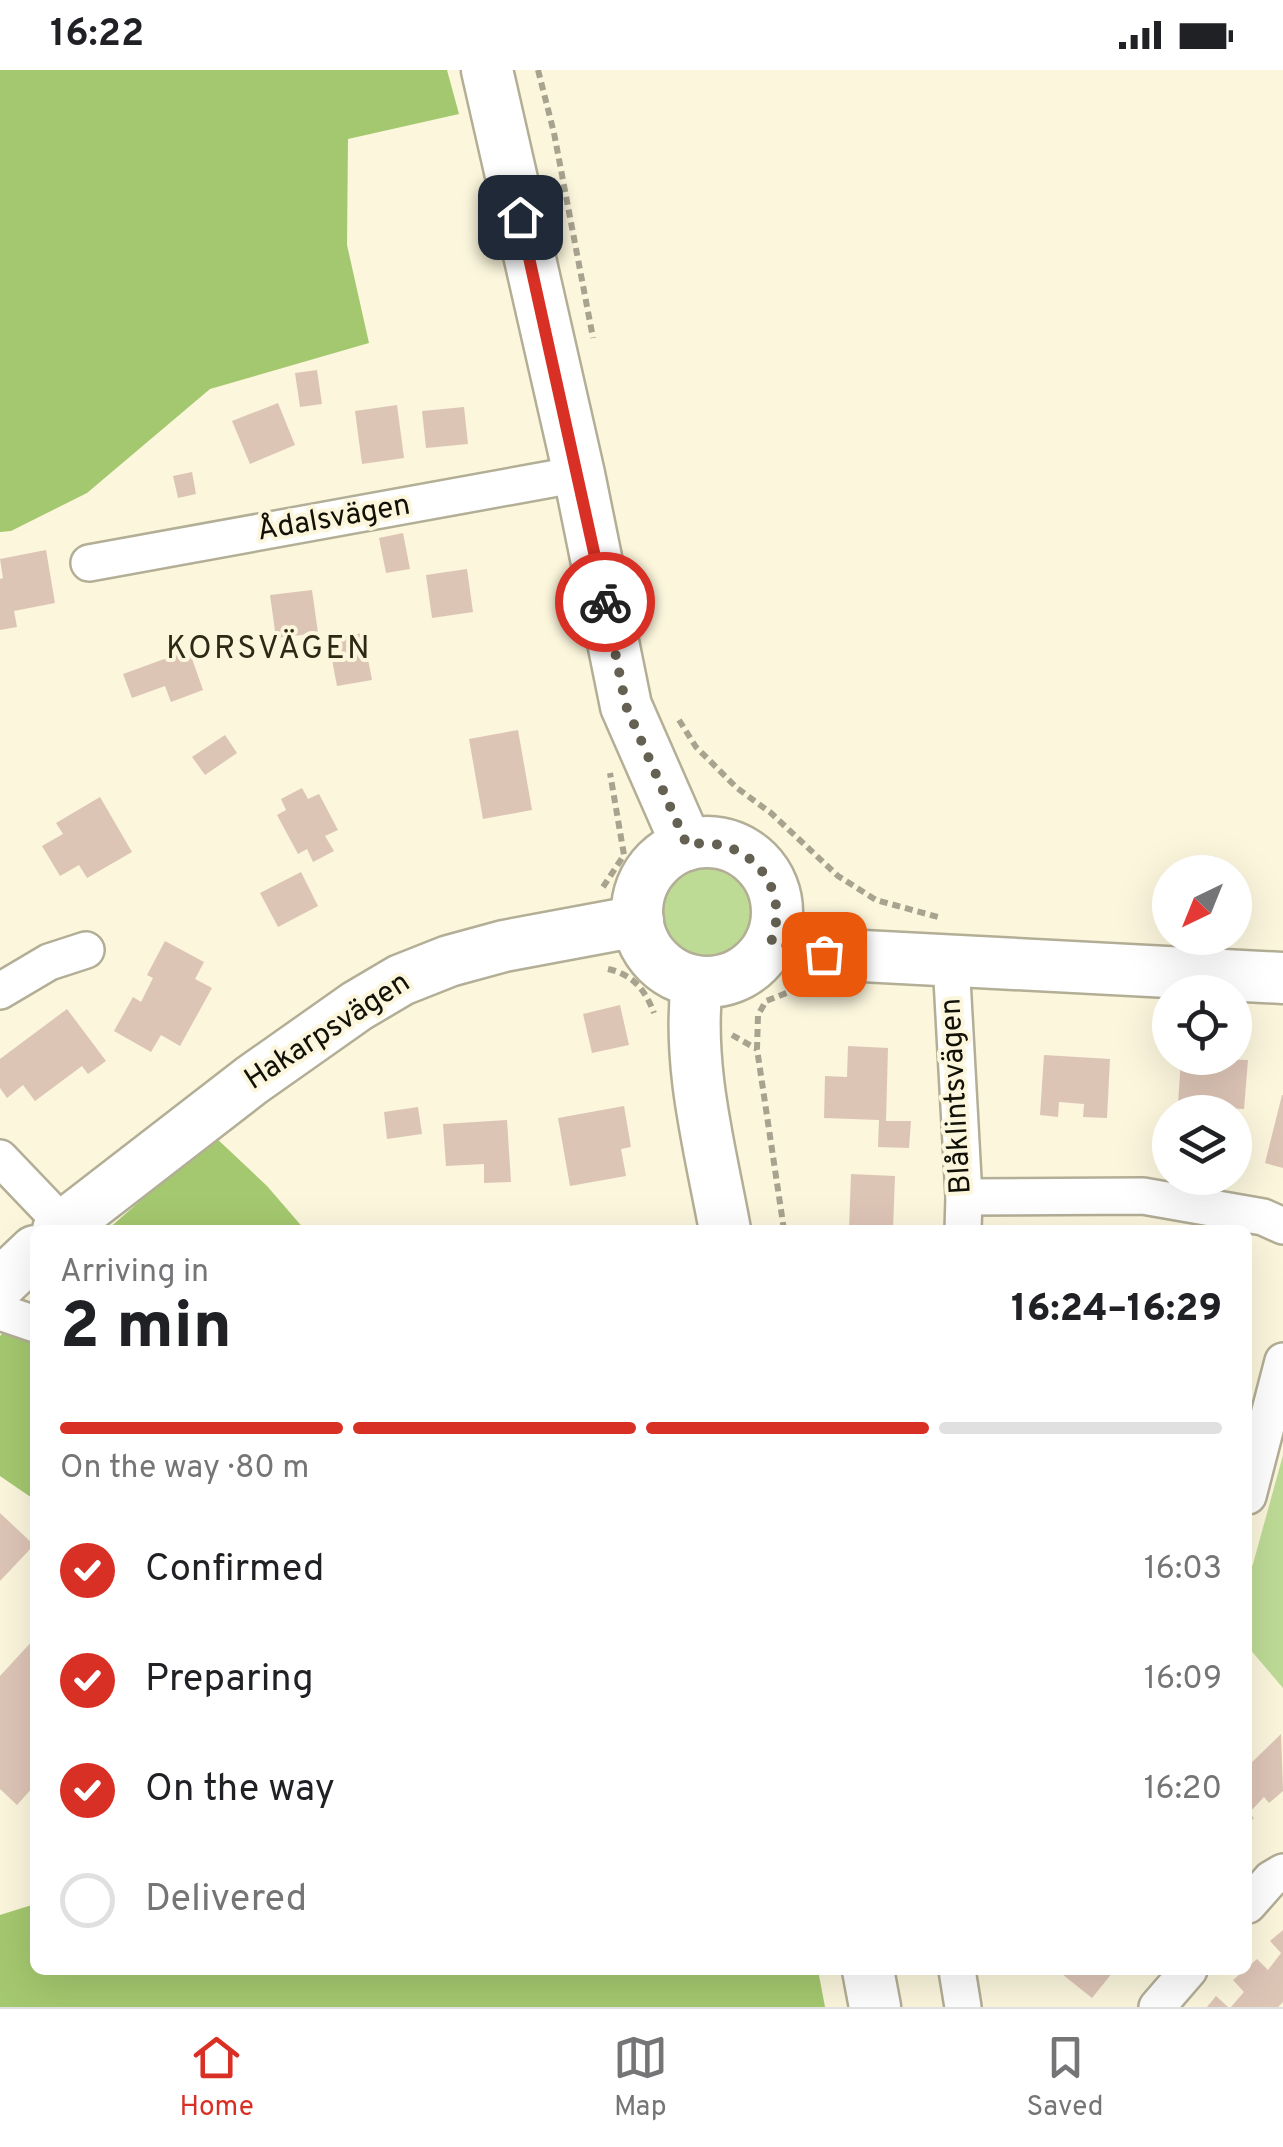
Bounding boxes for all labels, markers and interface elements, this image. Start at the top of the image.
text: 16:22 [50,11,144,60]
pin [478,175,563,260]
icon: home [493,190,548,245]
street label: Ådalsvägen [255,487,413,551]
courier [555,552,655,652]
icon: bike [578,575,633,630]
district label: KORSVÄGEN [166,629,372,670]
north arrow [1152,855,1252,955]
map controls [1152,855,1252,1195]
pin [782,912,867,997]
icon: bag [797,927,852,982]
street label: Hakarpsvägen [238,965,418,1099]
button: locate [1152,975,1252,1075]
street label: Blåklintsvägen [933,997,981,1195]
button: layers [1152,1095,1252,1195]
text: Arriving in [60,1253,209,1293]
text: 16:24–16:29 [1011,1286,1222,1335]
text: 2 min [60,1289,232,1371]
text: On the way · 80 m [60,1449,309,1489]
icon: check [60,1543,115,1598]
text: Confirmed [145,1546,324,1595]
text: 16:03 [1144,1550,1222,1590]
icon: check [60,1653,115,1708]
text: Preparing [145,1656,314,1705]
text: 16:09 [1144,1660,1222,1700]
icon: check [60,1763,115,1818]
text: On the way [145,1766,335,1815]
text: 16:20 [1144,1770,1222,1810]
text: Delivered [145,1876,307,1925]
tab: Home [179,2030,254,2126]
tab: Map [613,2030,668,2126]
tab: Saved [1027,2030,1104,2126]

